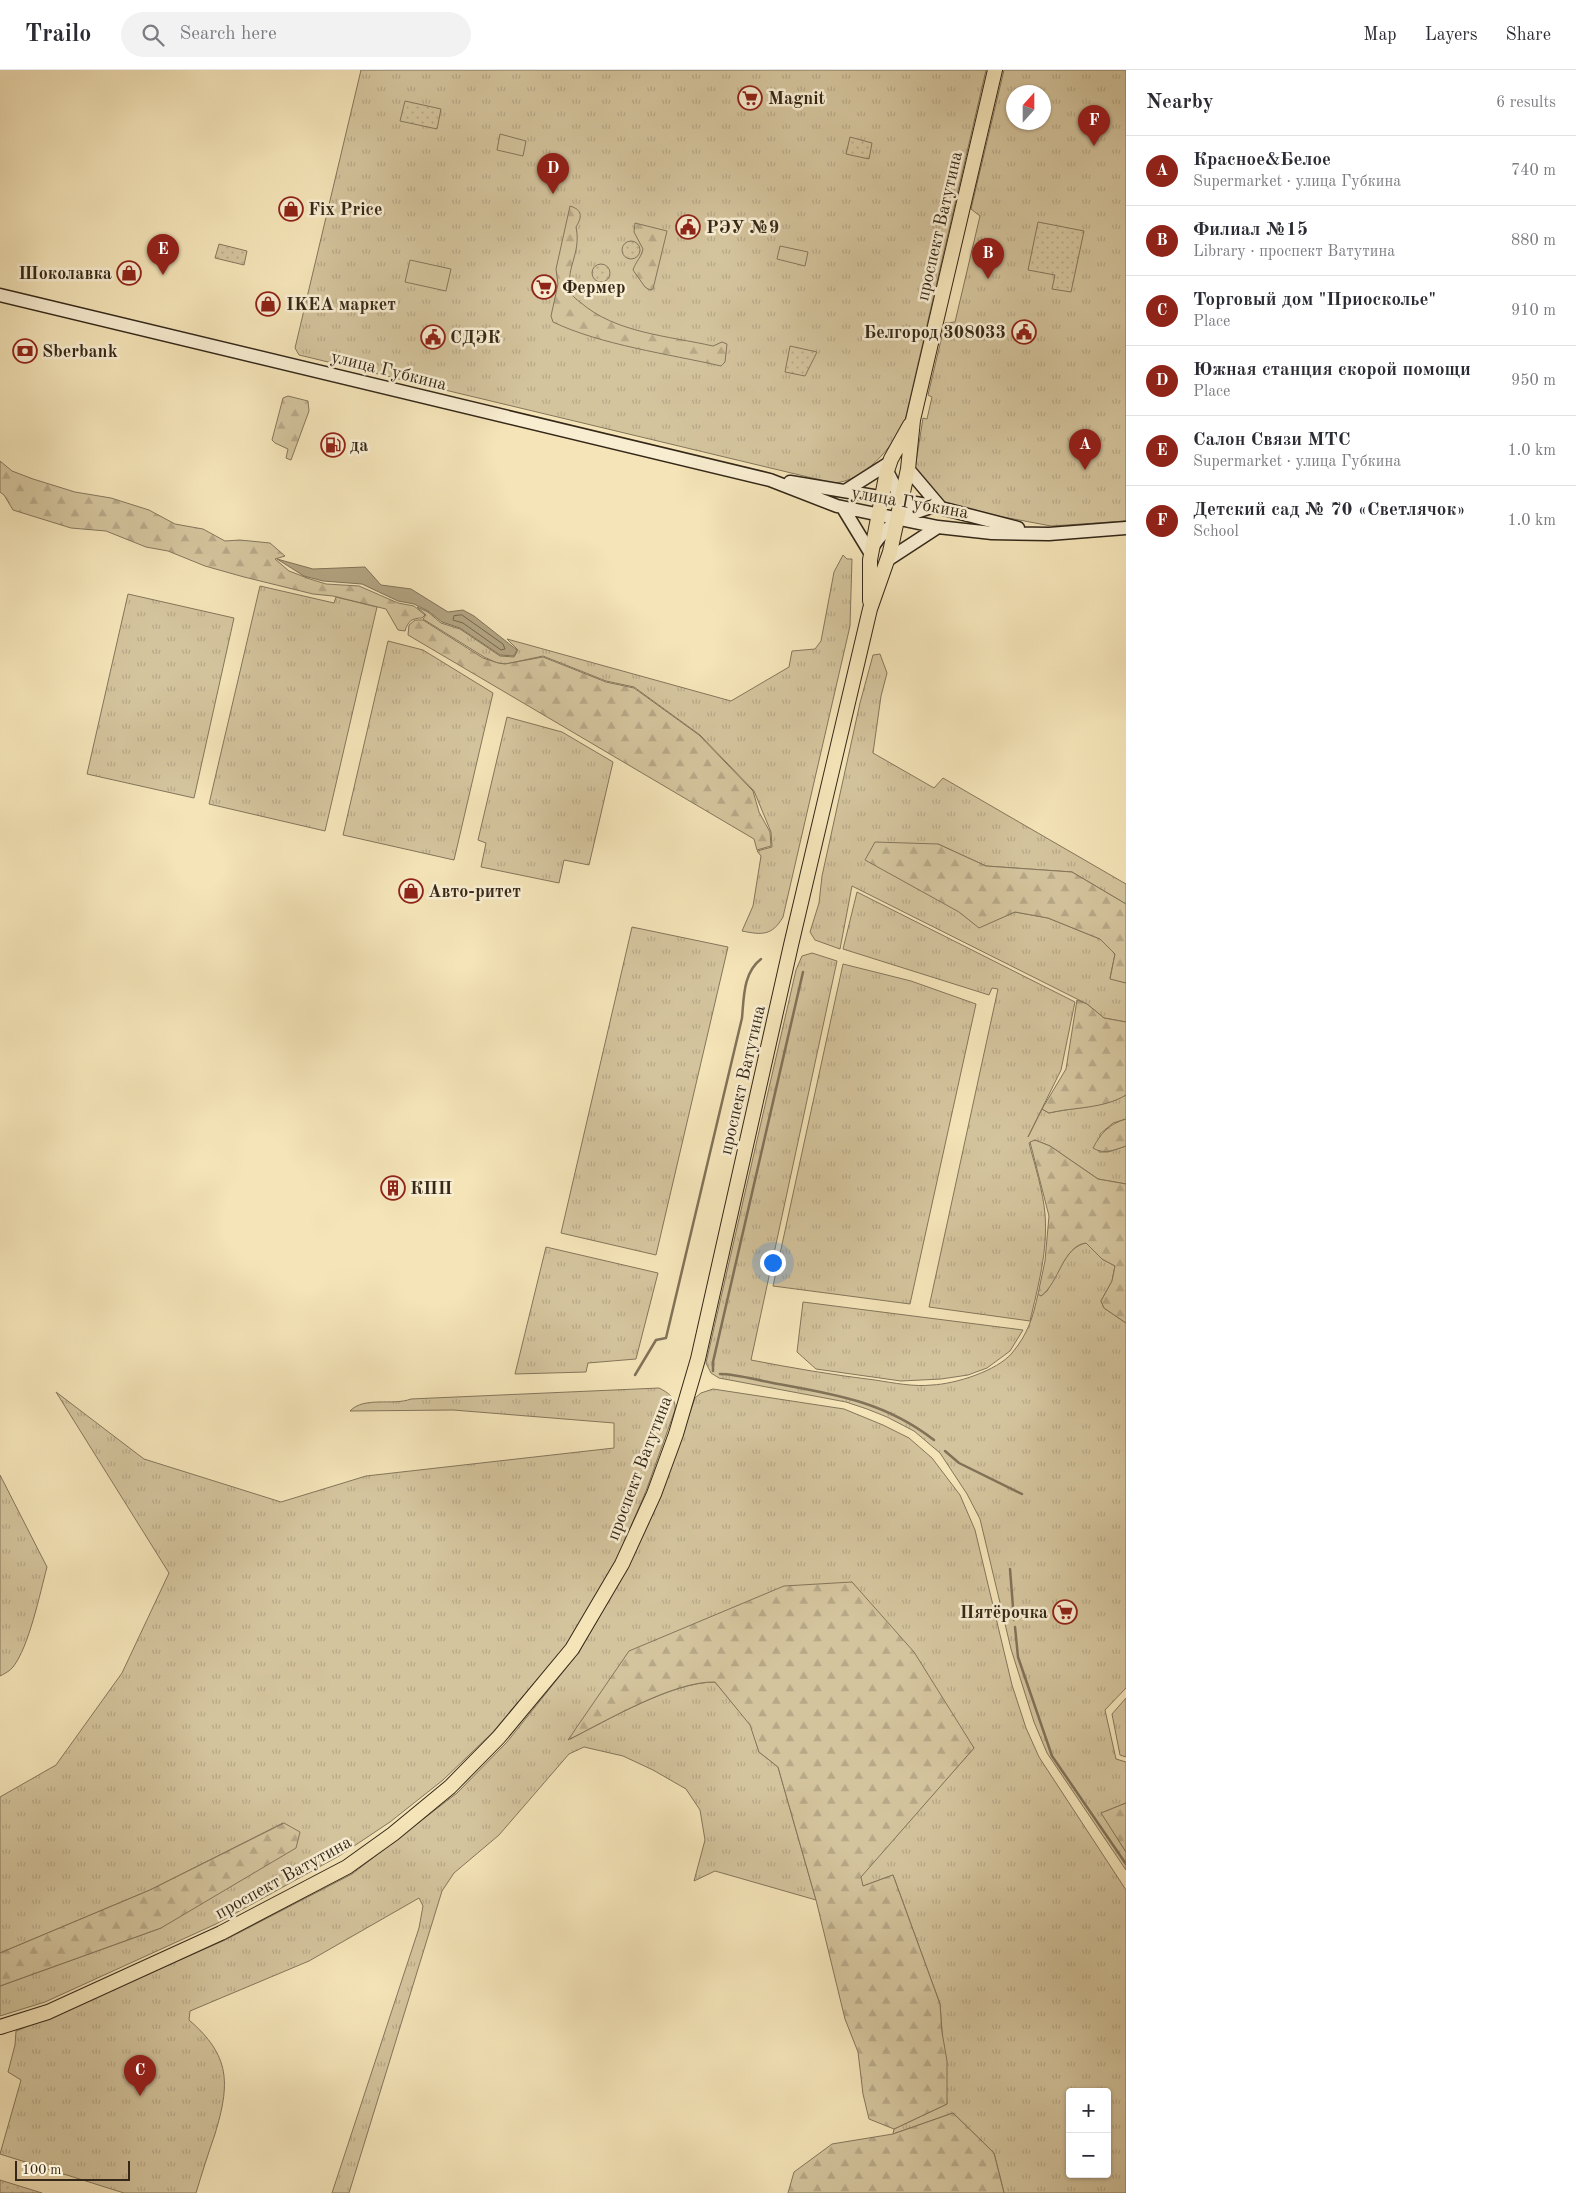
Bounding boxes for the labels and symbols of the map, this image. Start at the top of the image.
supermarket icon: Magnit [737,85,763,111]
north arrow [1006,85,1051,130]
place label: Magnit [768,90,825,108]
pin: F [1078,105,1110,146]
street label: проспект Ватутина [914,150,966,303]
pin: D [537,153,569,194]
shop icon: Fix Price [278,196,304,222]
place label: Fix Price [308,201,382,219]
public building icon: РЭУ №9 [675,214,701,240]
place label: РЭУ №9 [706,219,779,237]
pin: E [147,234,179,275]
pin: B [972,238,1004,279]
shop icon: Шоколавка [116,260,142,286]
place label: Шоколавка [18,265,112,283]
supermarket icon: Фермер [531,274,557,300]
place label: Фермер [562,279,625,297]
shop icon: IKEA маркет [255,291,281,317]
place label: IKEA маркет [286,296,396,314]
public building icon: Белгород 308033 [1011,319,1037,345]
public building icon: СДЭК [420,324,446,350]
place label: Белгород 308033 [863,324,1006,342]
place label: СДЭК [450,329,500,347]
bank icon: Sberbank [12,338,38,364]
place label: Sberbank [42,343,118,361]
street label: улица Губкина [329,348,449,394]
pin: A [1069,429,1101,470]
fuel station icon: да [320,432,346,458]
place label: да [350,437,368,455]
street label: улица Губкина [850,484,970,522]
shop icon: Авто-ритет [398,878,424,904]
place label: Авто-ритет [428,883,521,901]
street label: проспект Ватутина [717,1004,769,1157]
building icon: КПП [380,1175,406,1201]
place label: КПП [410,1180,452,1198]
your location [760,1250,786,1276]
street label: проспект Ватутина [604,1394,676,1543]
supermarket icon: Пятёрочка [1052,1599,1078,1625]
place label: Пятёрочка [960,1604,1048,1622]
street label: проспект Ватутина [212,1833,355,1923]
pin: C [124,2055,156,2096]
scale bar [15,2158,130,2181]

